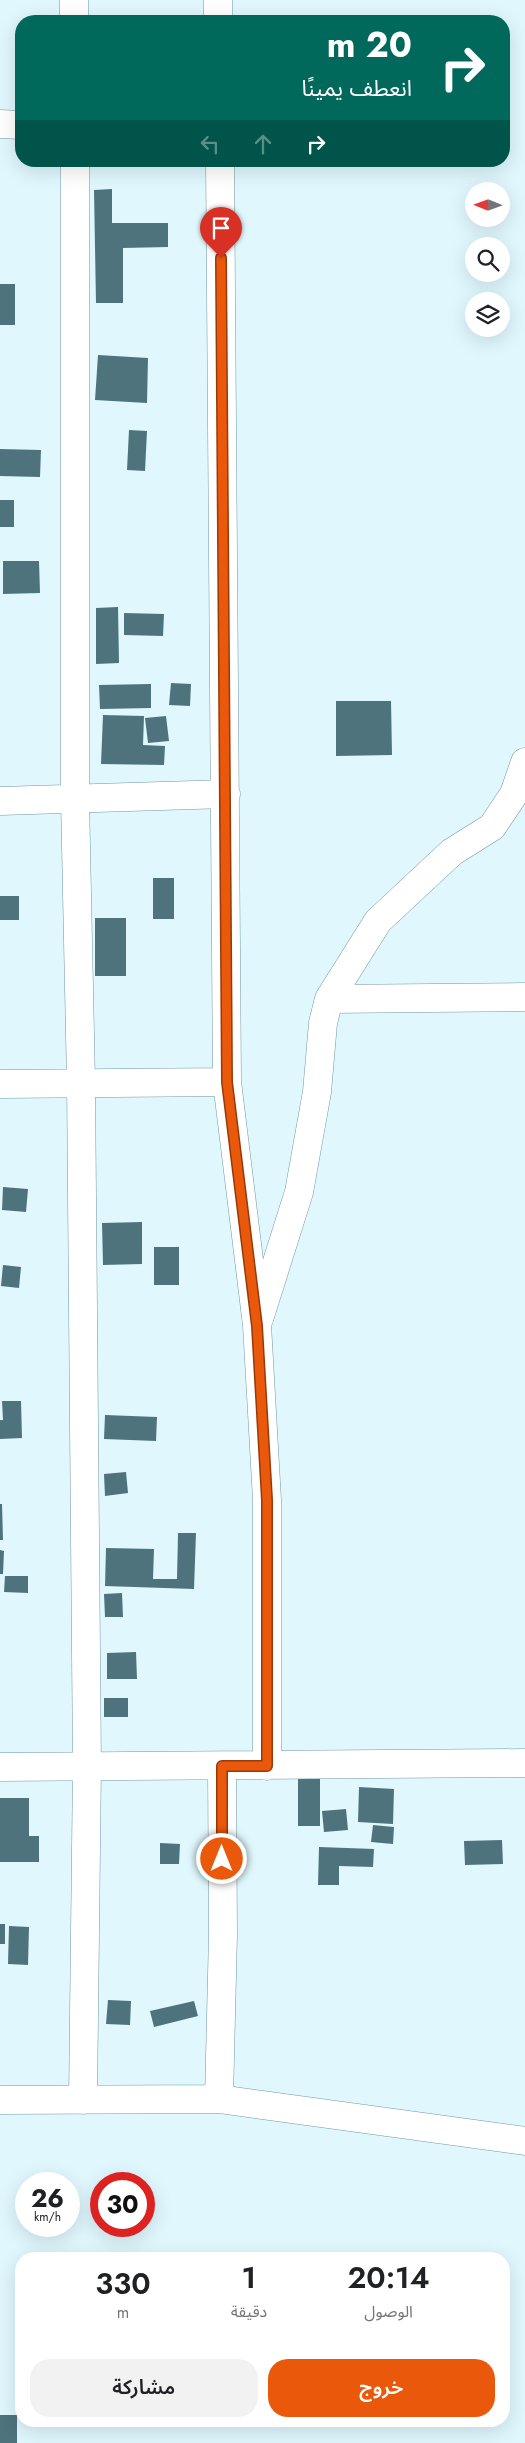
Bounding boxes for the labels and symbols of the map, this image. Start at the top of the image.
north arrow [465,182,510,228]
pin [200,207,242,258]
position arrow [195,1832,247,1884]
speed limit sign: 30 [90,2172,155,2237]

